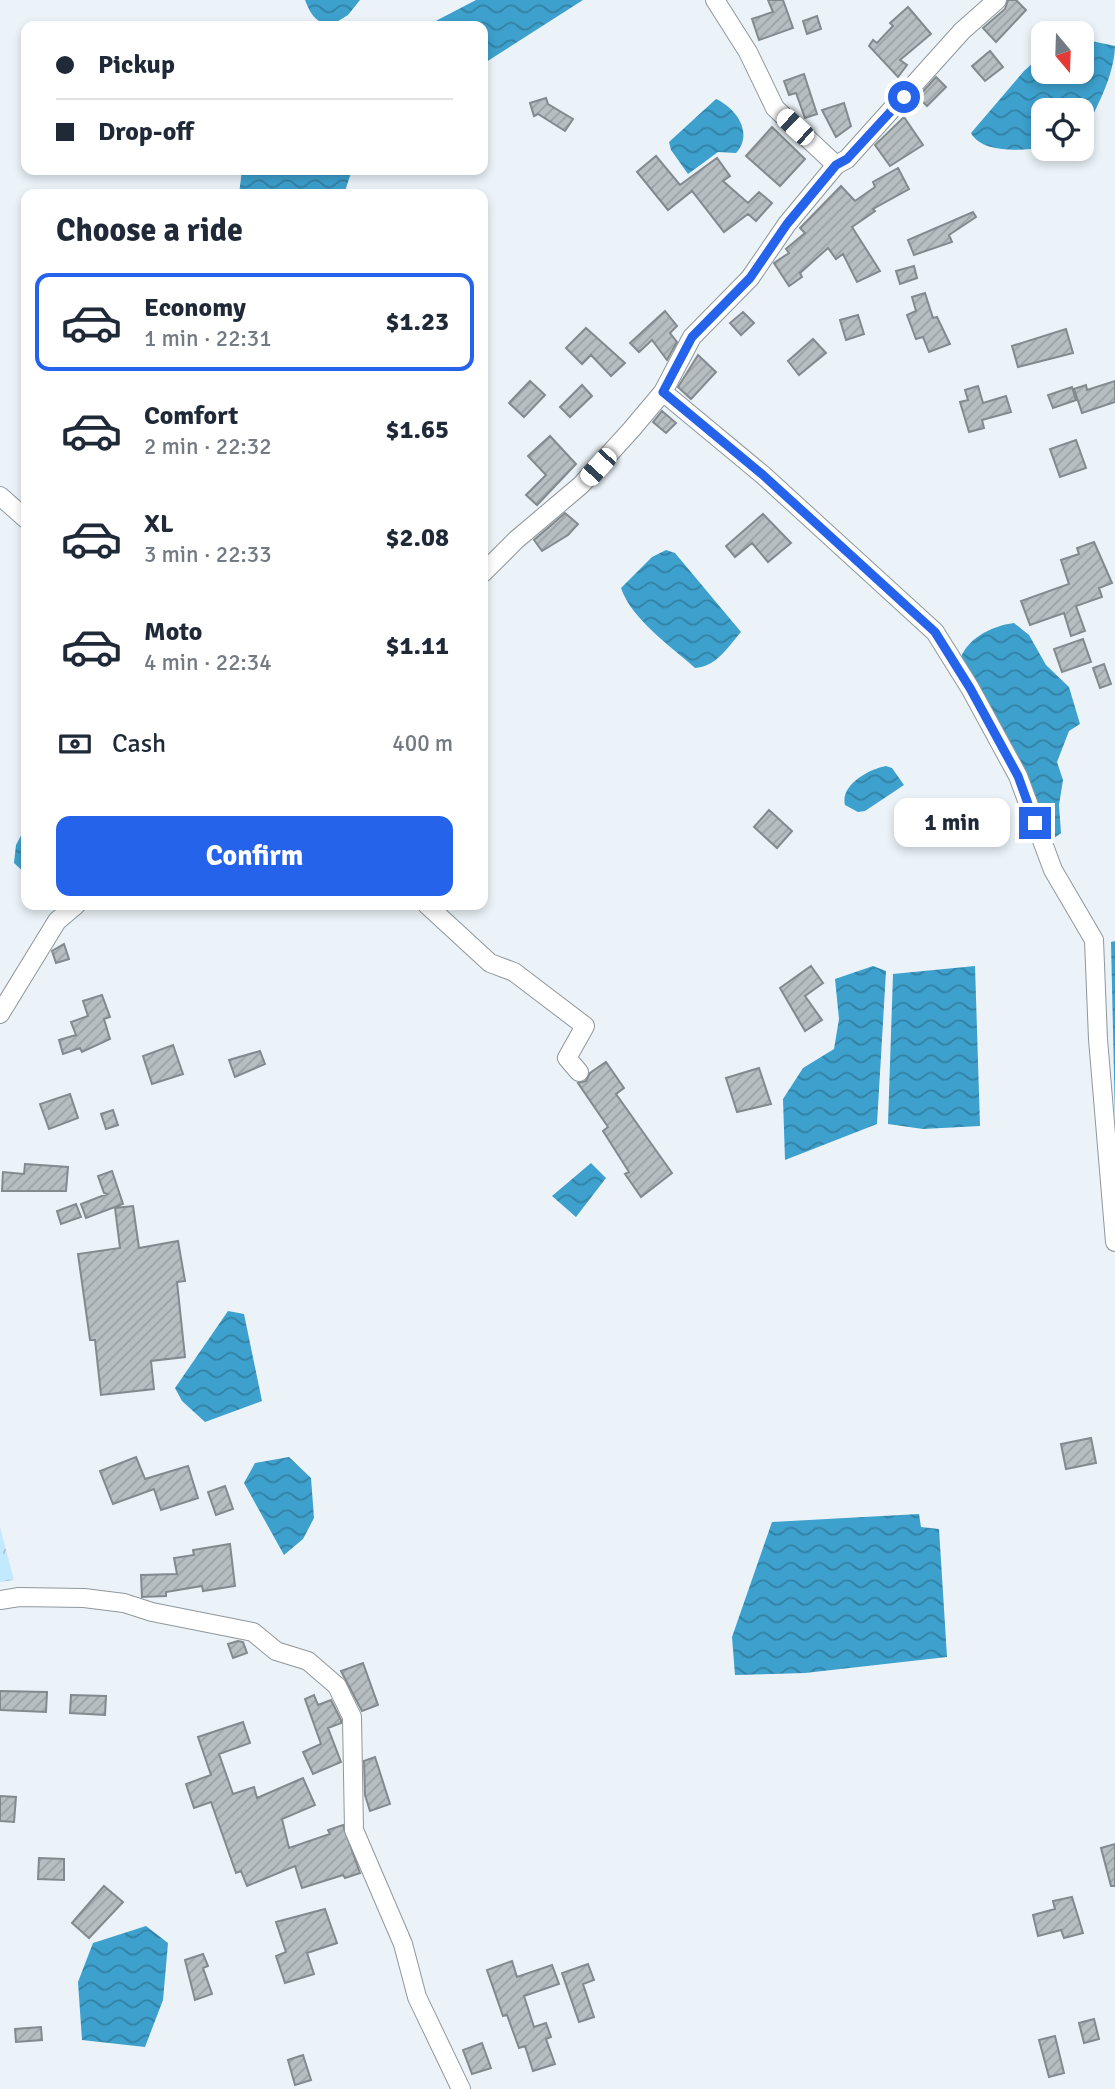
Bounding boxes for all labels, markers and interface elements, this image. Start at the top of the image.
north arrow [1031,21,1094,84]
map controls [1031,21,1094,161]
text: Pickup [98,49,175,81]
route start [888,81,920,113]
button: locate [1031,98,1094,161]
car [773,105,818,149]
text: Drop-off [98,116,194,148]
text: Choose a ride [56,211,243,250]
icon: car [60,291,123,354]
text: Economy [144,292,246,324]
text: $1.23 [385,306,449,338]
text: 1 min · 22:31 [144,324,272,353]
icon: car [60,399,123,462]
text: Comfort [144,400,238,432]
text: $1.65 [385,414,449,446]
text: 2 min · 22:32 [144,432,272,461]
car [577,444,620,490]
icon: car [60,507,123,570]
text: XL [144,508,174,540]
text: $2.08 [385,522,449,554]
text: 3 min · 22:33 [144,540,272,569]
icon: car [60,615,123,678]
text: Moto [144,616,202,648]
text: $1.11 [385,630,449,662]
text: 4 min · 22:34 [144,648,272,677]
icon: cash [56,725,94,763]
text: Cash [112,728,166,760]
text: 400 m [392,729,453,758]
callout: 1 min [895,798,1010,848]
route end [1019,807,1051,839]
text: 1 min [924,808,980,837]
button: Confirm [56,816,453,896]

